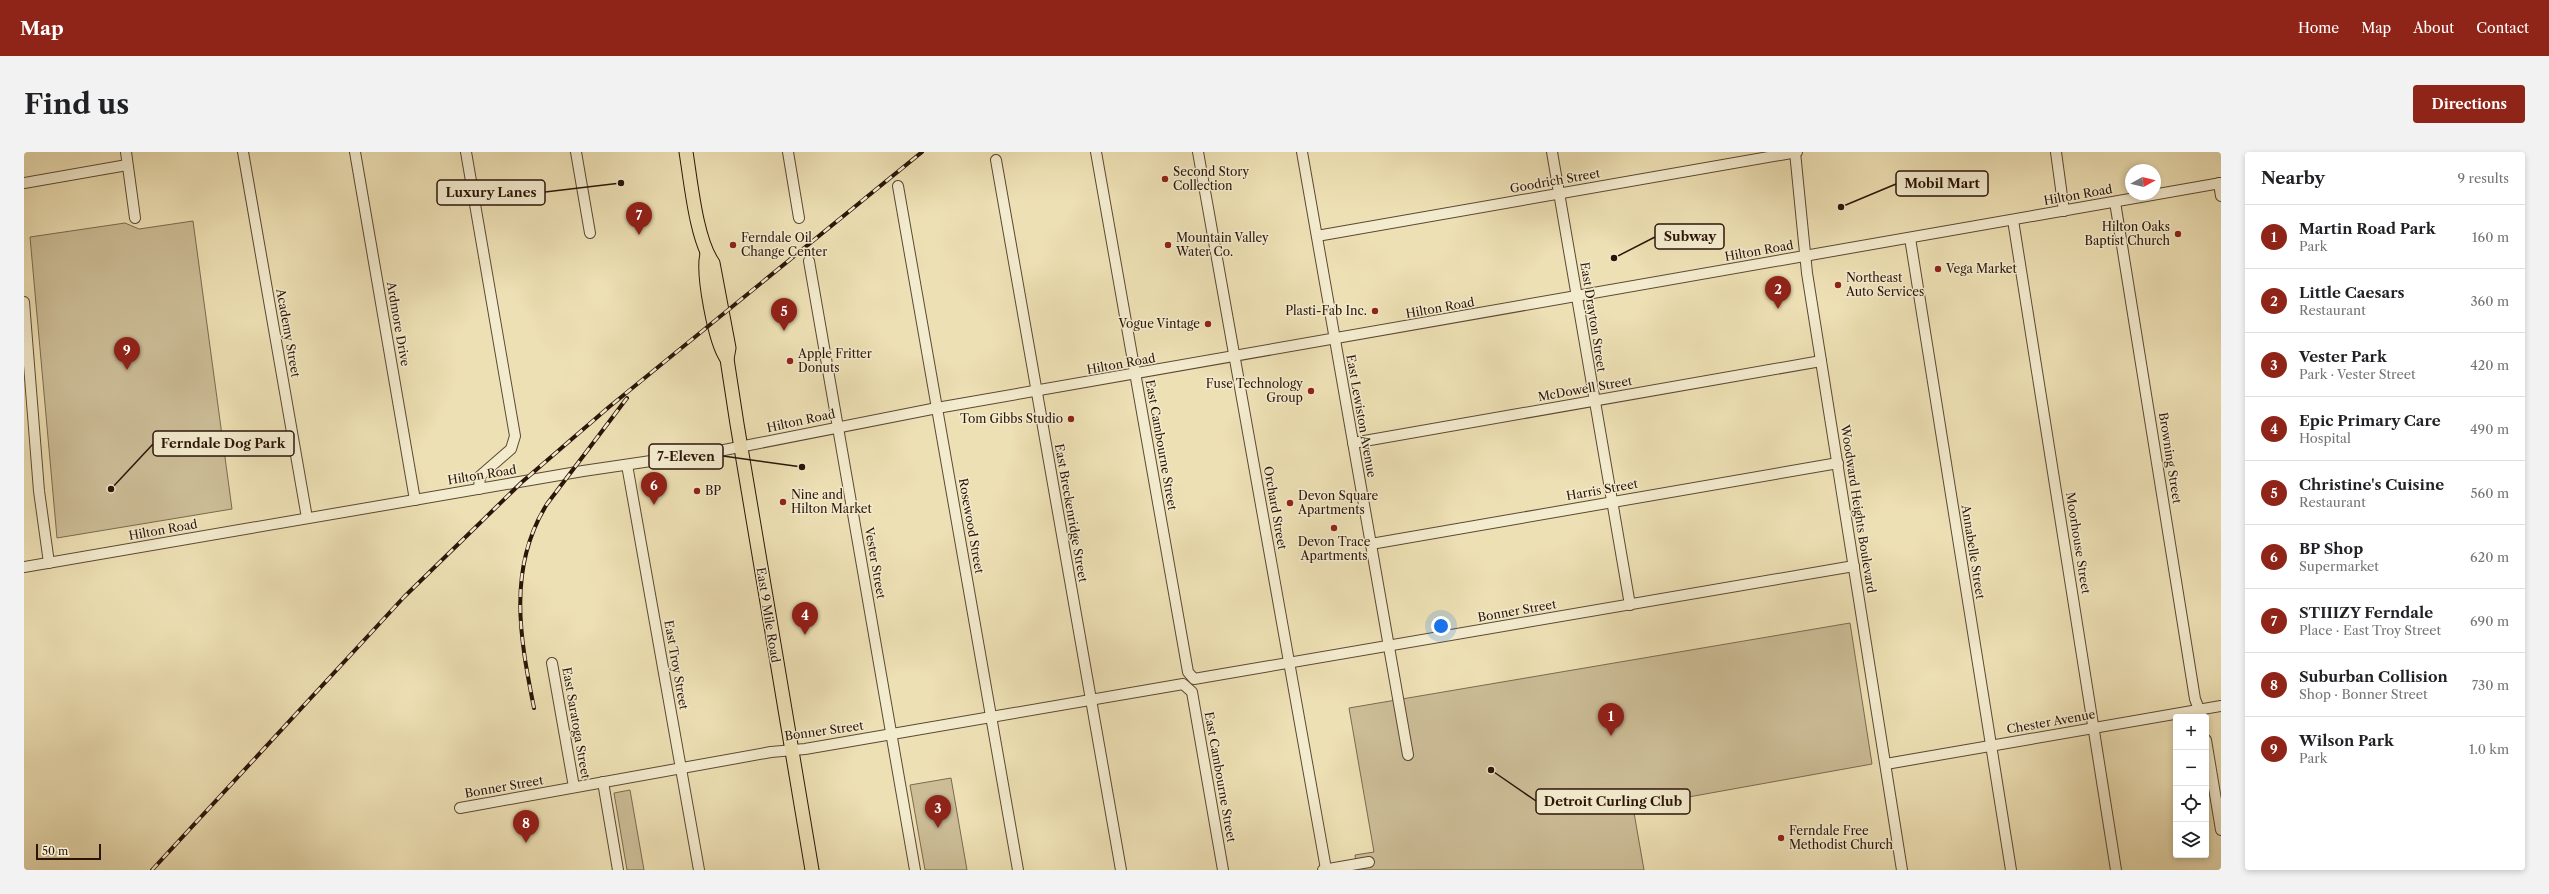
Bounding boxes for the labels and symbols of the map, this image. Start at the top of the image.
place label: Second Story Collection [1173,164,1249,193]
north arrow [2125,164,2161,200]
street label: Goodrich Street [1509,165,1602,196]
callout: Mobil Mart [1896,171,1988,196]
marker: Second Story Collection [1160,174,1170,184]
text: Mobil Mart [1904,175,1981,191]
callout: Luxury Lanes [437,180,545,205]
street label: Hilton Road [2042,181,2114,208]
text: Luxury Lanes [445,184,537,200]
pin: 7 [626,202,652,235]
place label: Hilton Oaks Baptist Church [2085,219,2170,248]
callout: Subway [1655,224,1724,249]
text: Subway [1664,228,1717,244]
marker: Hilton Oaks Baptist Church [2173,229,2183,239]
place label: Ferndale Oil Change Center [741,230,827,259]
place label: Mountain Valley Water Co. [1175,230,1269,259]
street label: Hilton Road [1723,237,1795,264]
marker: Ferndale Oil Change Center [728,240,738,250]
marker: Mountain Valley Water Co. [1163,240,1173,250]
street label: East Drayton Street [1577,261,1610,374]
place label: Vega Market [1945,261,2018,276]
marker: Vega Market [1933,264,1943,274]
place label: Northeast Auto Services [1845,270,1924,299]
pin: 2 [1765,276,1791,309]
street label: Ardmore Drive [383,279,413,368]
marker: Northeast Auto Services [1833,280,1843,290]
street label: Academy Street [273,286,304,379]
street label: Hilton Road [1404,294,1476,321]
pin: 5 [771,298,797,331]
place label: Plasti-Fab Inc. [1285,303,1367,318]
marker: Plasti-Fab Inc. [1370,306,1380,316]
place label: Vogue Vintage [1117,316,1200,331]
marker: Vogue Vintage [1203,319,1213,329]
pin: 9 [114,337,140,370]
place label: Apple Fritter Donuts [797,346,872,375]
street label: Hilton Road [1085,350,1157,377]
street label: East Lewiston Avenue [1343,353,1380,479]
marker: Apple Fritter Donuts [785,356,795,366]
street label: McDowell Street [1537,373,1634,404]
place label: Fuse Technology Group [1206,376,1303,405]
street label: East Cambourne Street [1143,378,1181,512]
marker: Fuse Technology Group [1306,386,1316,396]
street label: Hilton Road [765,406,837,435]
place label: Tom Gibbs Studio [960,411,1063,426]
street label: Browning Street [2156,411,2185,505]
marker: Tom Gibbs Studio [1066,414,1076,424]
street label: Woodward Heights Boulevard [1838,423,1879,595]
callout: Ferndale Dog Park [153,431,294,456]
text: Ferndale Dog Park [161,435,286,451]
street label: East Breckenridge Street [1052,442,1091,584]
callout: 7-Eleven [649,444,723,469]
text: 7-Eleven [657,448,715,464]
street label: Hilton Road [446,462,518,487]
street label: Orchard Street [1261,465,1290,552]
pin: 6 [641,472,667,505]
street label: Harris Street [1565,476,1640,503]
street label: Rosewood Street [956,477,987,576]
place label: BP [705,483,721,498]
marker: BP [692,486,702,496]
place label: Nine and Hilton Market [791,487,872,516]
place label: Devon Square Apartments [1297,488,1379,517]
street label: Moorhouse Street [2063,491,2094,596]
marker: Nine and Hilton Market [778,497,788,507]
marker: Devon Square Apartments [1285,498,1295,508]
street label: Annabelle Street [1958,503,1988,601]
street label: Hilton Road [127,516,199,543]
marker: Devon Trace Apartments [1329,523,1339,533]
street label: Vester Street [862,525,889,601]
place label: Devon Trace Apartments [1298,534,1371,563]
street label: East 9 Mile Road [754,566,784,664]
street label: Bonner Street [1476,596,1558,625]
pin: 4 [792,602,818,635]
your location [1431,616,1451,636]
street label: East Troy Street [661,619,692,712]
street label: East Saratoga Street [559,666,594,781]
pin: 1 [1598,703,1624,736]
street label: Chester Avenue [2005,706,2097,737]
street label: East Cambourne Street [1202,710,1240,844]
street label: Bonner Street [784,717,865,743]
street label: Bonner Street [463,772,545,801]
callout: Detroit Curling Club [1536,789,1690,814]
text: Detroit Curling Club [1544,793,1682,809]
pin: 3 [925,795,951,828]
pin: 8 [513,810,539,843]
place label: Ferndale Free Methodist Church [1789,823,1894,852]
marker: Ferndale Free Methodist Church [1776,833,1786,843]
scale bar [36,842,101,861]

